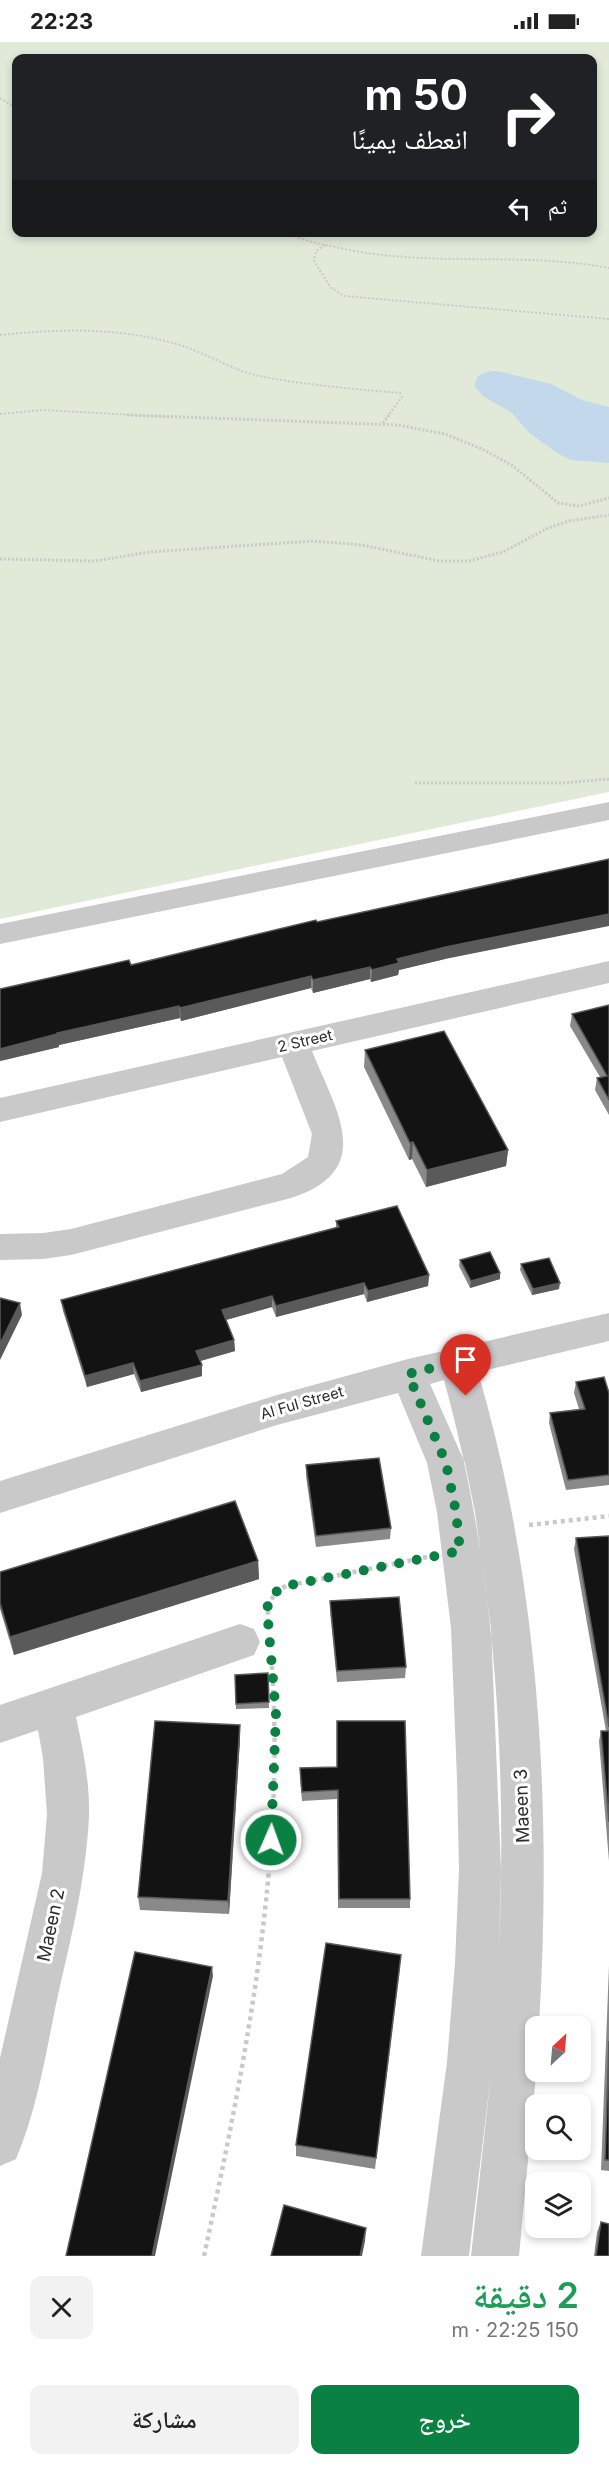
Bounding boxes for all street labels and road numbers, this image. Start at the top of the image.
street label: 2 Street [276,1025,334,1056]
street label: Al Ful Street [258,1382,346,1423]
street label: Maeen 3 [510,1769,533,1843]
street label: Maeen 2 [33,1887,68,1963]

